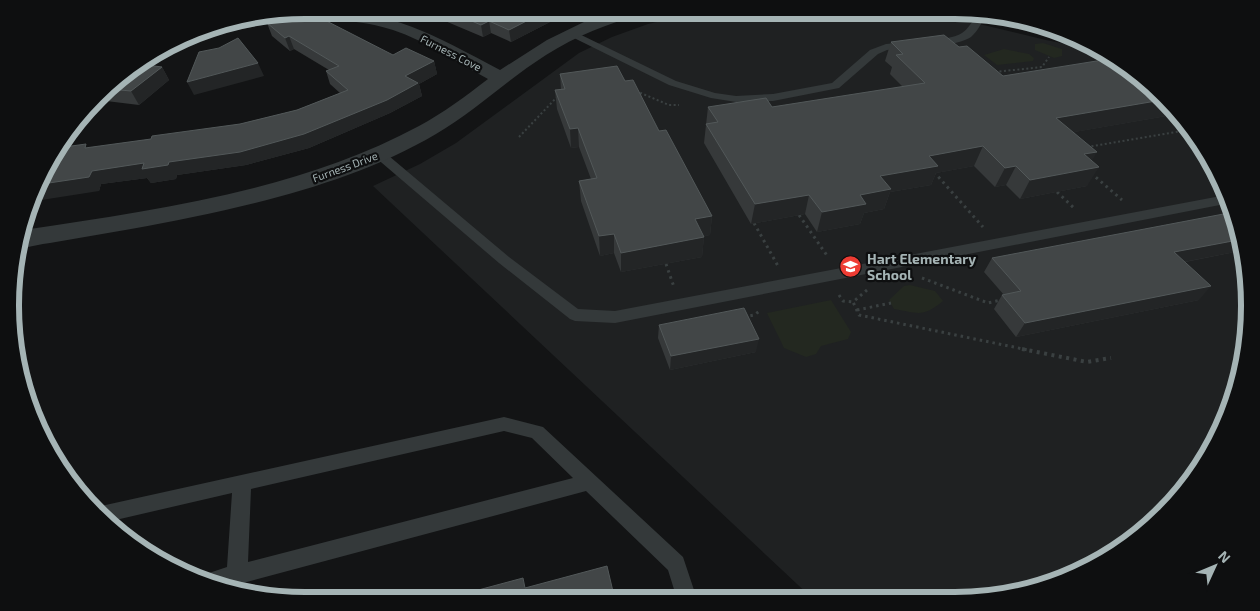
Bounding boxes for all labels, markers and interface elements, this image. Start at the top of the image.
street label: Furness Cove [419,32,484,73]
street label: Furness Drive [310,149,379,184]
place label: Hart Elementary School [867,250,976,283]
school or university icon: Hart Elementary School [839,255,863,279]
north arrow [1190,541,1240,591]
text: N [1215,547,1234,566]

